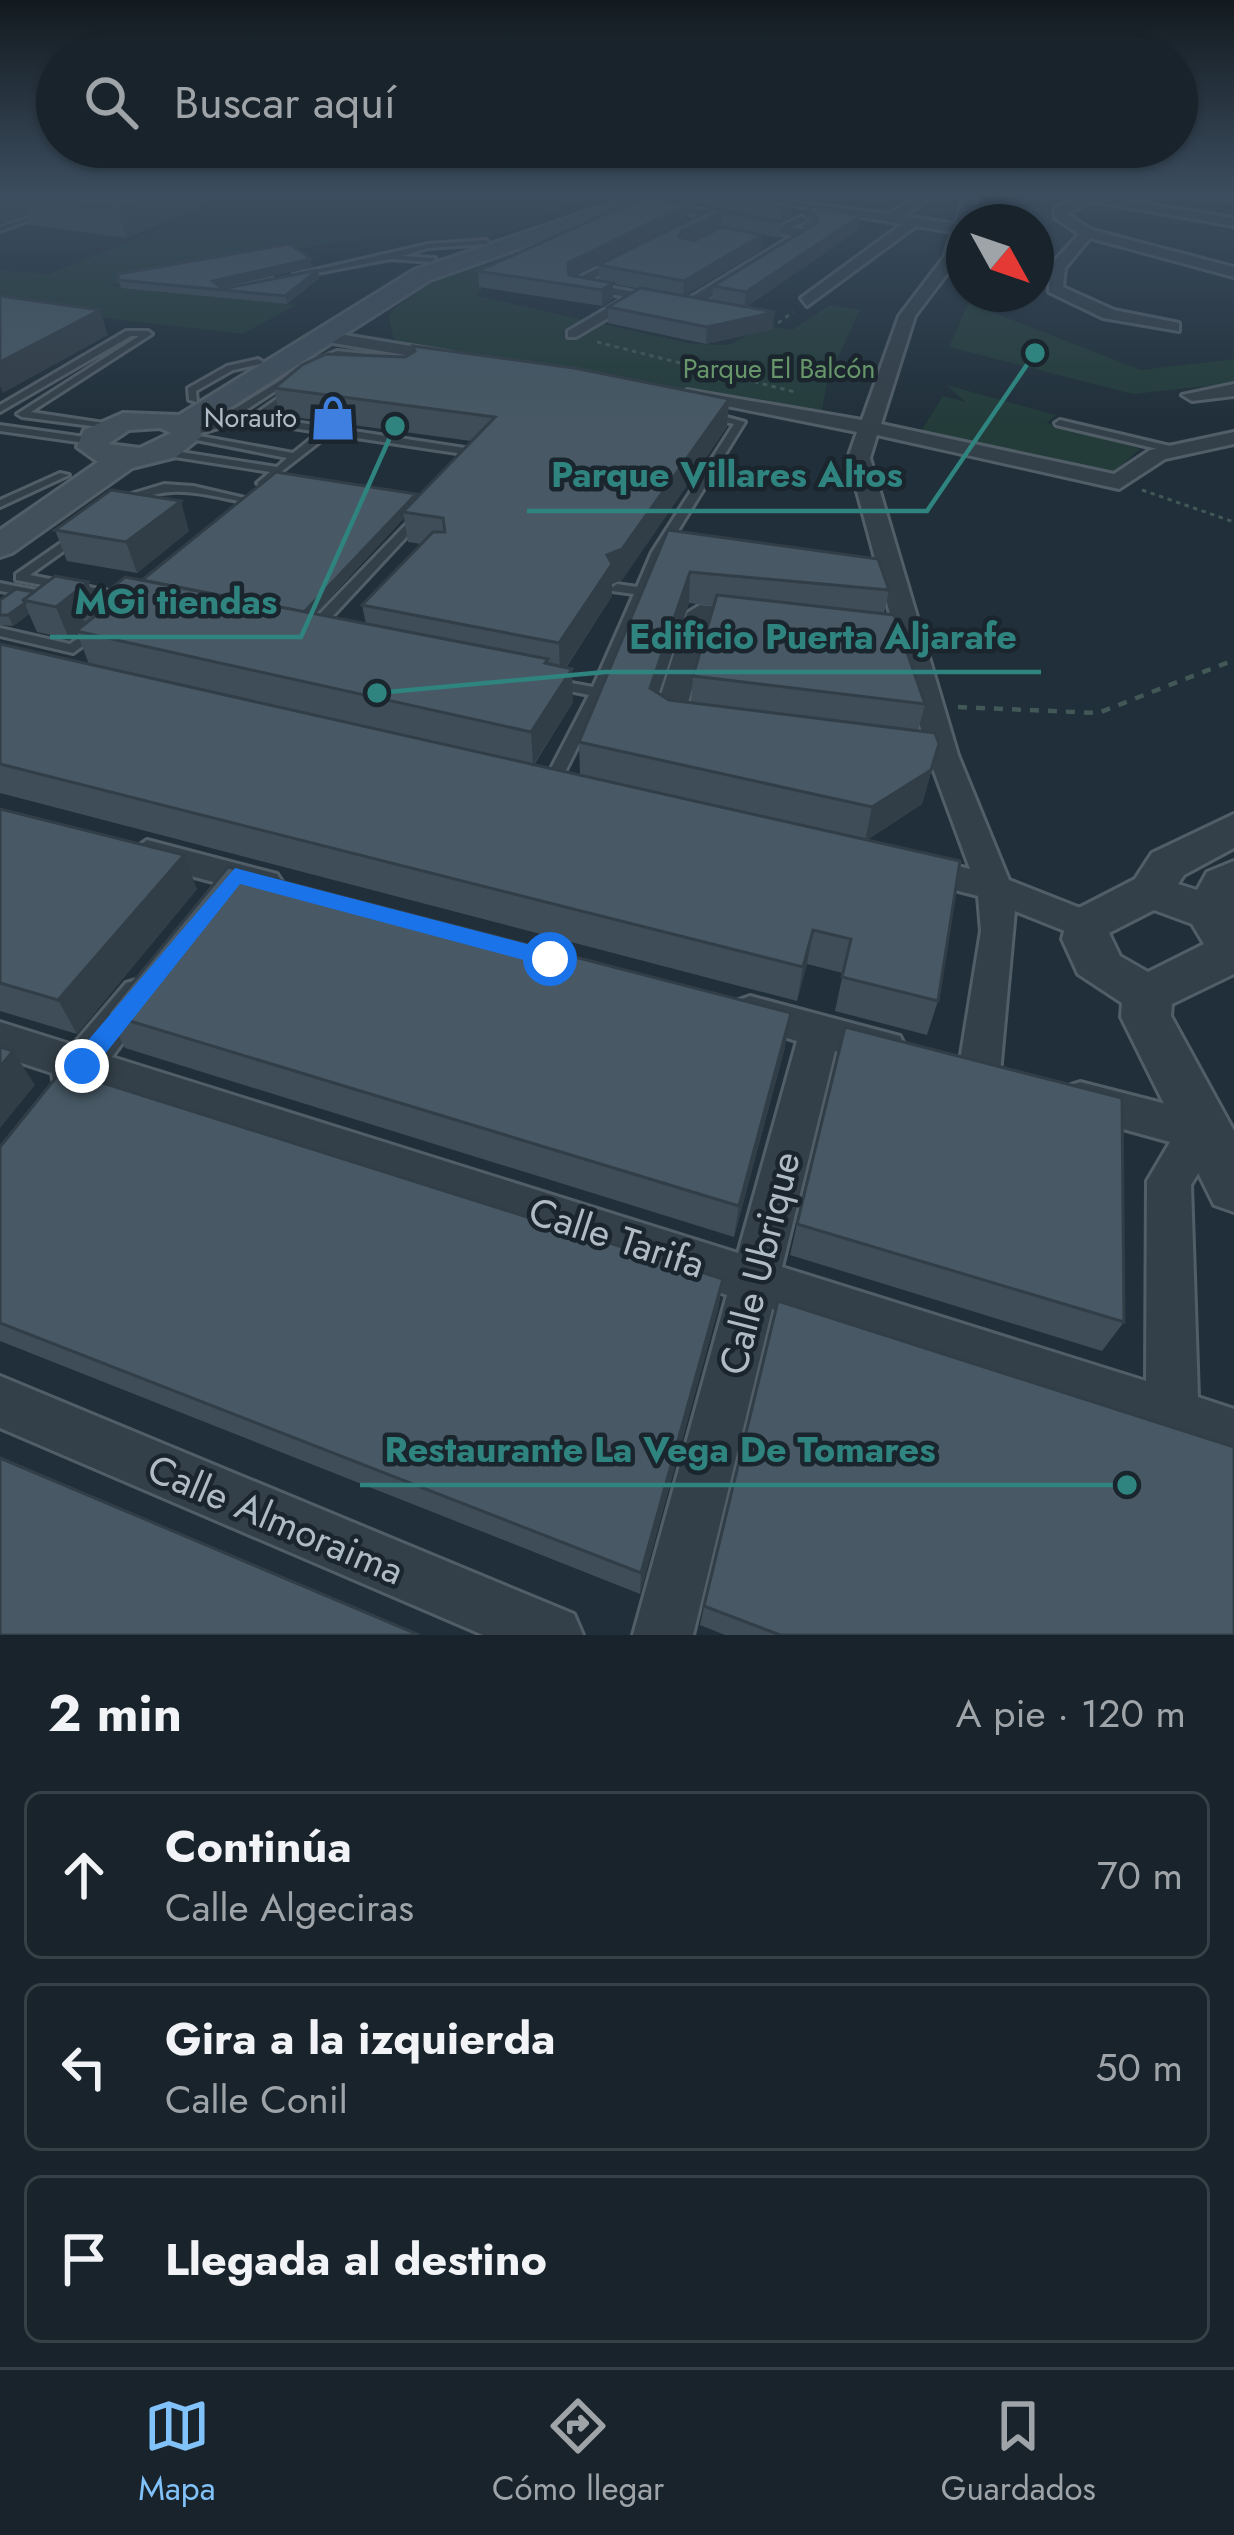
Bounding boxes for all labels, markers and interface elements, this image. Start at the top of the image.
search box [36,36,1198,168]
icon: search [78,69,144,135]
text: Buscar aquí [174,70,396,135]
north arrow [946,204,1054,312]
park label: Parque El Balcón [683,349,875,388]
shop icon: Norauto [308,393,358,443]
place label: Norauto [204,398,297,437]
callout: Parque Villares Altos [527,439,927,511]
text: Parque Villares Altos [551,448,903,500]
callout: MGi tiendas [50,565,301,637]
text: MGi tiendas [75,575,277,627]
callout: Edificio Puerta Aljarafe [605,600,1041,672]
text: Edificio Puerta Aljarafe [629,610,1017,662]
route start [523,932,577,986]
route end [55,1039,109,1093]
street label: Calle Ubrique [704,1146,815,1381]
street label: Calle Tarifa [522,1182,712,1293]
callout: Restaurante La Vega De Tomares [360,1413,959,1485]
text: Restaurante La Vega De Tomares [384,1423,936,1475]
street label: Calle Almoraima [139,1440,413,1599]
text: 2 min [48,1676,182,1750]
text: A pie · 120 m [956,1685,1186,1742]
text: Continúa [165,1814,352,1879]
icon: ahead [51,1842,117,1908]
text: 70 m [1097,1847,1183,1904]
text: Calle Algeciras [165,1879,414,1936]
text: Gira a la izquierda [165,2006,556,2071]
icon: left [51,2034,117,2100]
text: 50 m [1095,2039,1183,2096]
text: Calle Conil [165,2071,348,2128]
icon: arrive [51,2226,117,2292]
text: Llegada al destino [165,2227,547,2292]
tab: Mapa [138,2393,216,2512]
tab: Cómo llegar [492,2393,664,2512]
tab: Guardados [941,2393,1096,2512]

